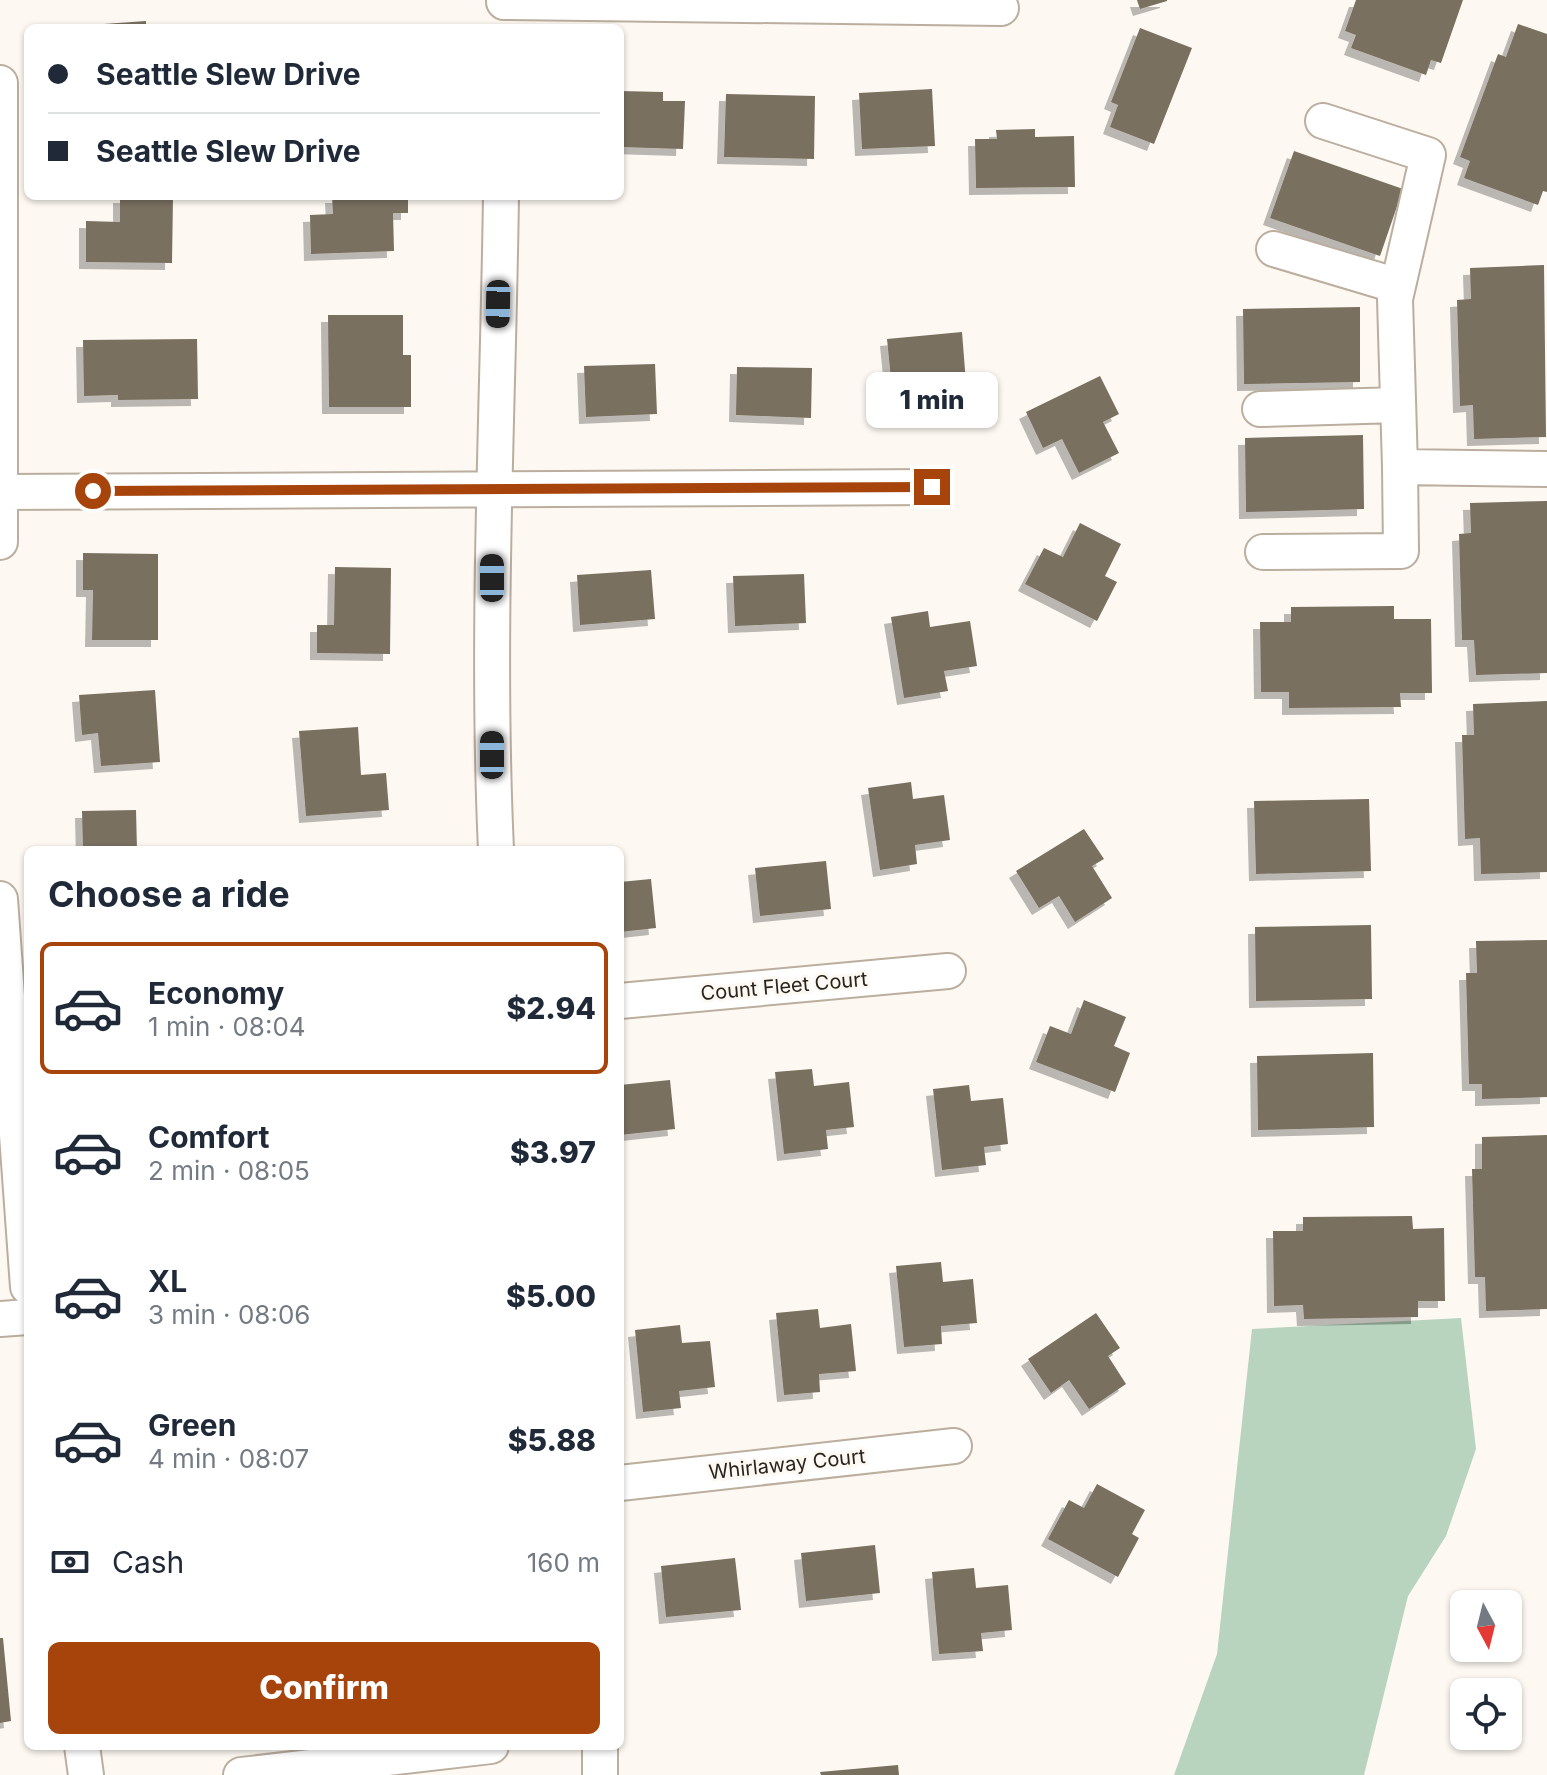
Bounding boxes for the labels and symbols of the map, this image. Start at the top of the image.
car [486,280,510,328]
callout: 1 min [866,371,998,427]
route end [914,469,950,505]
route start [75,473,111,509]
car [480,554,504,602]
car [480,731,504,779]
street label: Count Fleet Court [700,967,869,1005]
street label: Whirlaway Court [708,1444,867,1484]
north arrow [1450,1590,1522,1662]

